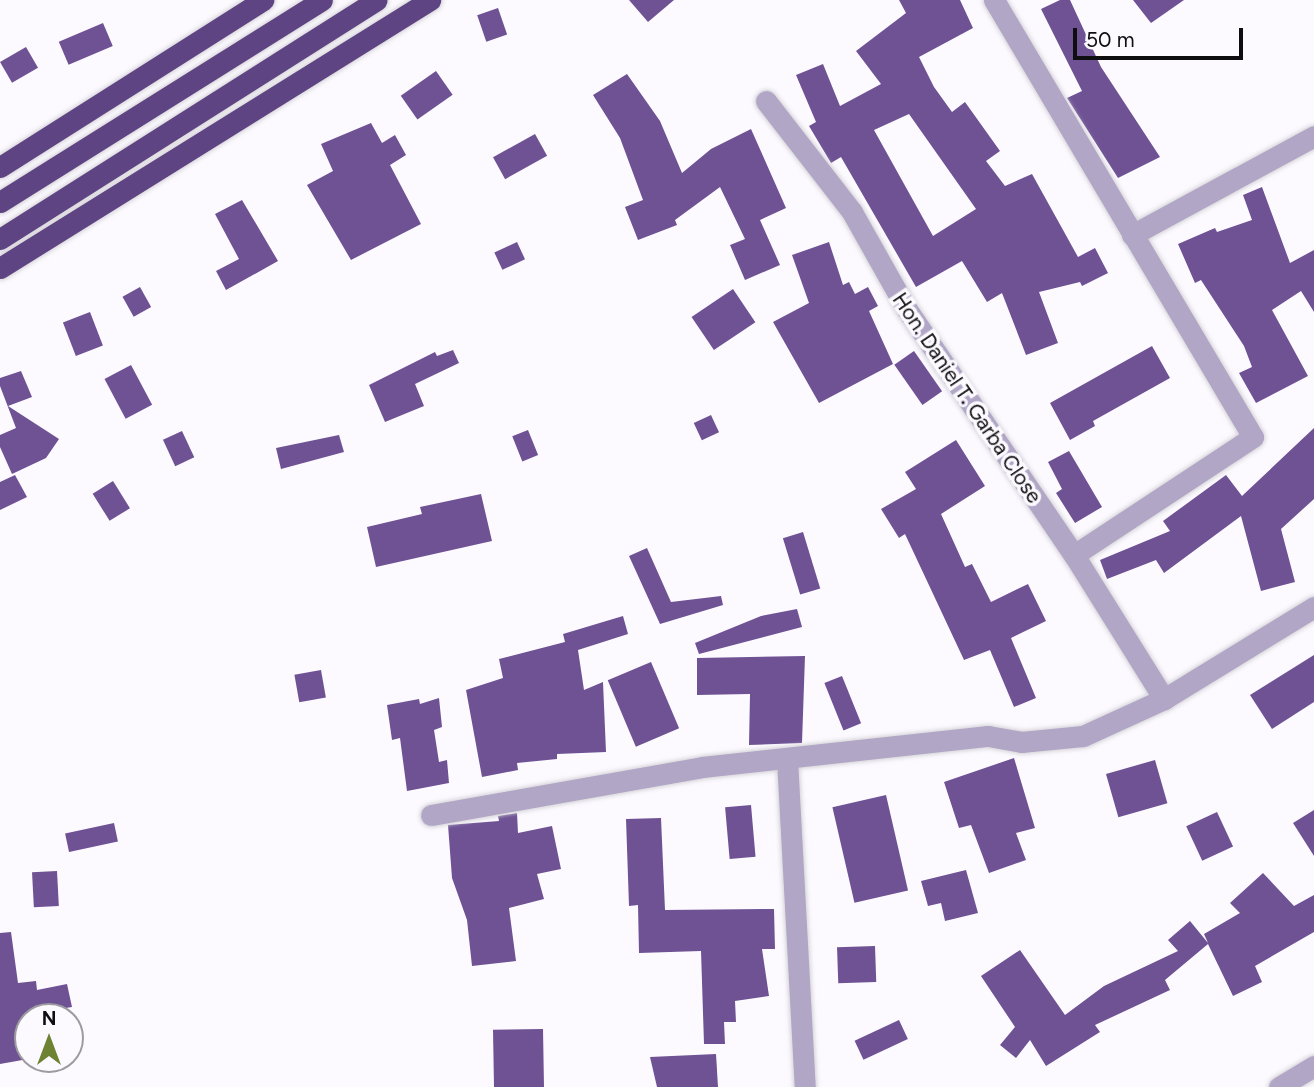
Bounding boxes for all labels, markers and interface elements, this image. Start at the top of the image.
scale bar [1076,14,1246,58]
text: 50 m [1086,27,1135,52]
street label: Hon. Daniel T. Garba Close [887,288,1047,508]
north arrow [14,1003,84,1073]
text: N [42,1007,56,1030]

